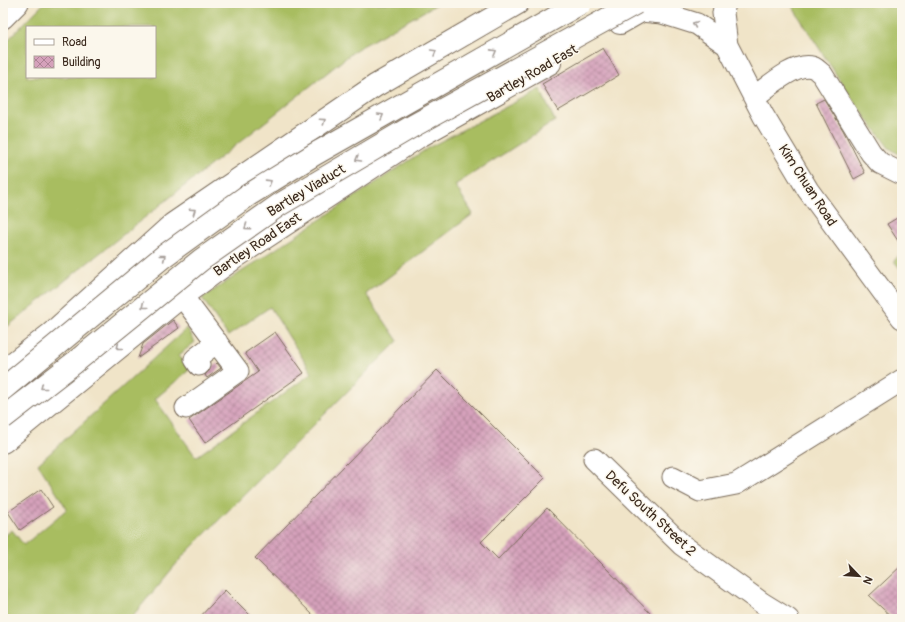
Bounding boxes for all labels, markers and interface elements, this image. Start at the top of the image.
one-way arrow [691,20,698,28]
legend [26,26,156,78]
text: Road [62,35,87,50]
street label: Bartley Road East [484,40,581,106]
one-way arrow [490,49,497,56]
one-way arrow [430,50,437,57]
text: Building [62,55,101,70]
one-way arrow [376,113,384,120]
one-way arrow [319,119,326,126]
street label: Kim Chuan Road [775,141,840,230]
one-way arrow [355,154,362,161]
street label: Bartley Viaduct [264,160,349,220]
one-way arrow [265,180,272,187]
one-way arrow [189,208,196,216]
street label: Bartley Road East [210,209,305,280]
one-way arrow [245,222,252,229]
one-way arrow [158,254,165,261]
one-way arrow [141,301,149,308]
one-way arrow [117,343,124,350]
one-way arrow [40,383,47,390]
street label: Defu South Street 2 [602,467,700,560]
north arrow [839,556,879,596]
text: N [860,574,875,587]

